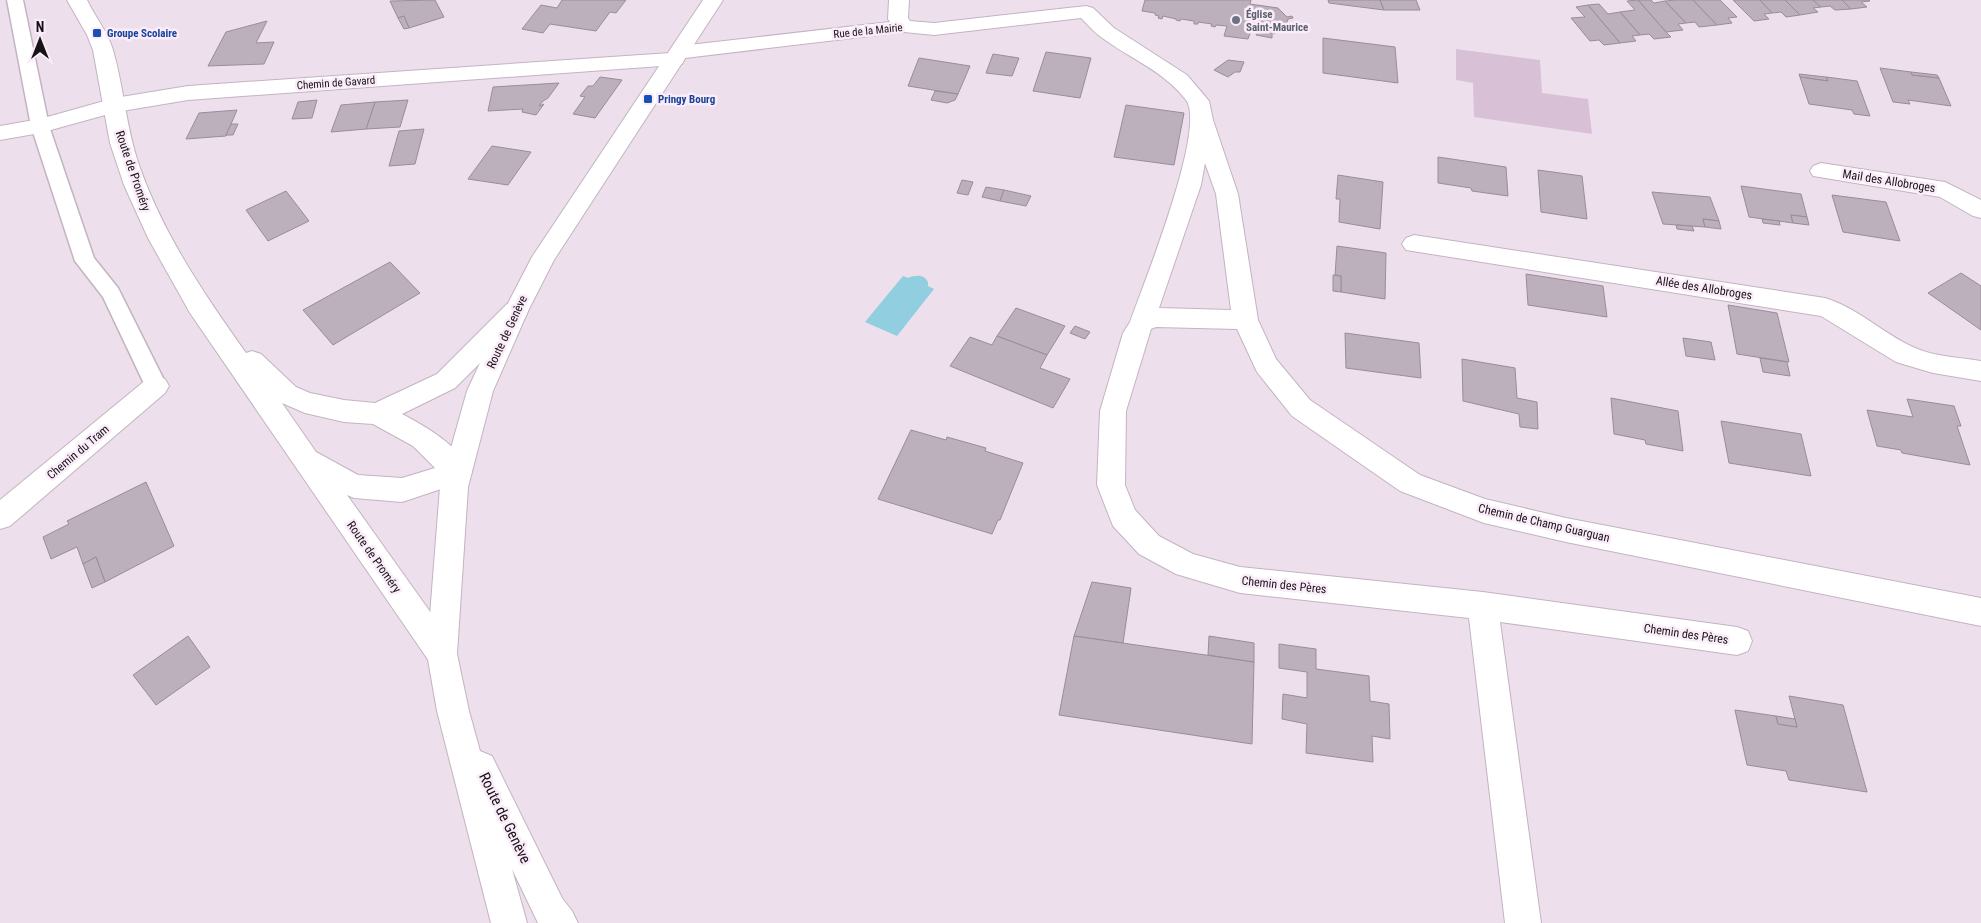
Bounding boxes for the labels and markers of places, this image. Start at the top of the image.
place label: Église Saint-Maurice [1246,8,1308,34]
marker: Église Saint-Maurice [1230,14,1242,26]
marker: Groupe Scolaire [91,27,103,39]
place label: Groupe Scolaire [107,27,177,40]
marker: Pringy Bourg [642,93,654,105]
place label: Pringy Bourg [658,93,715,106]

